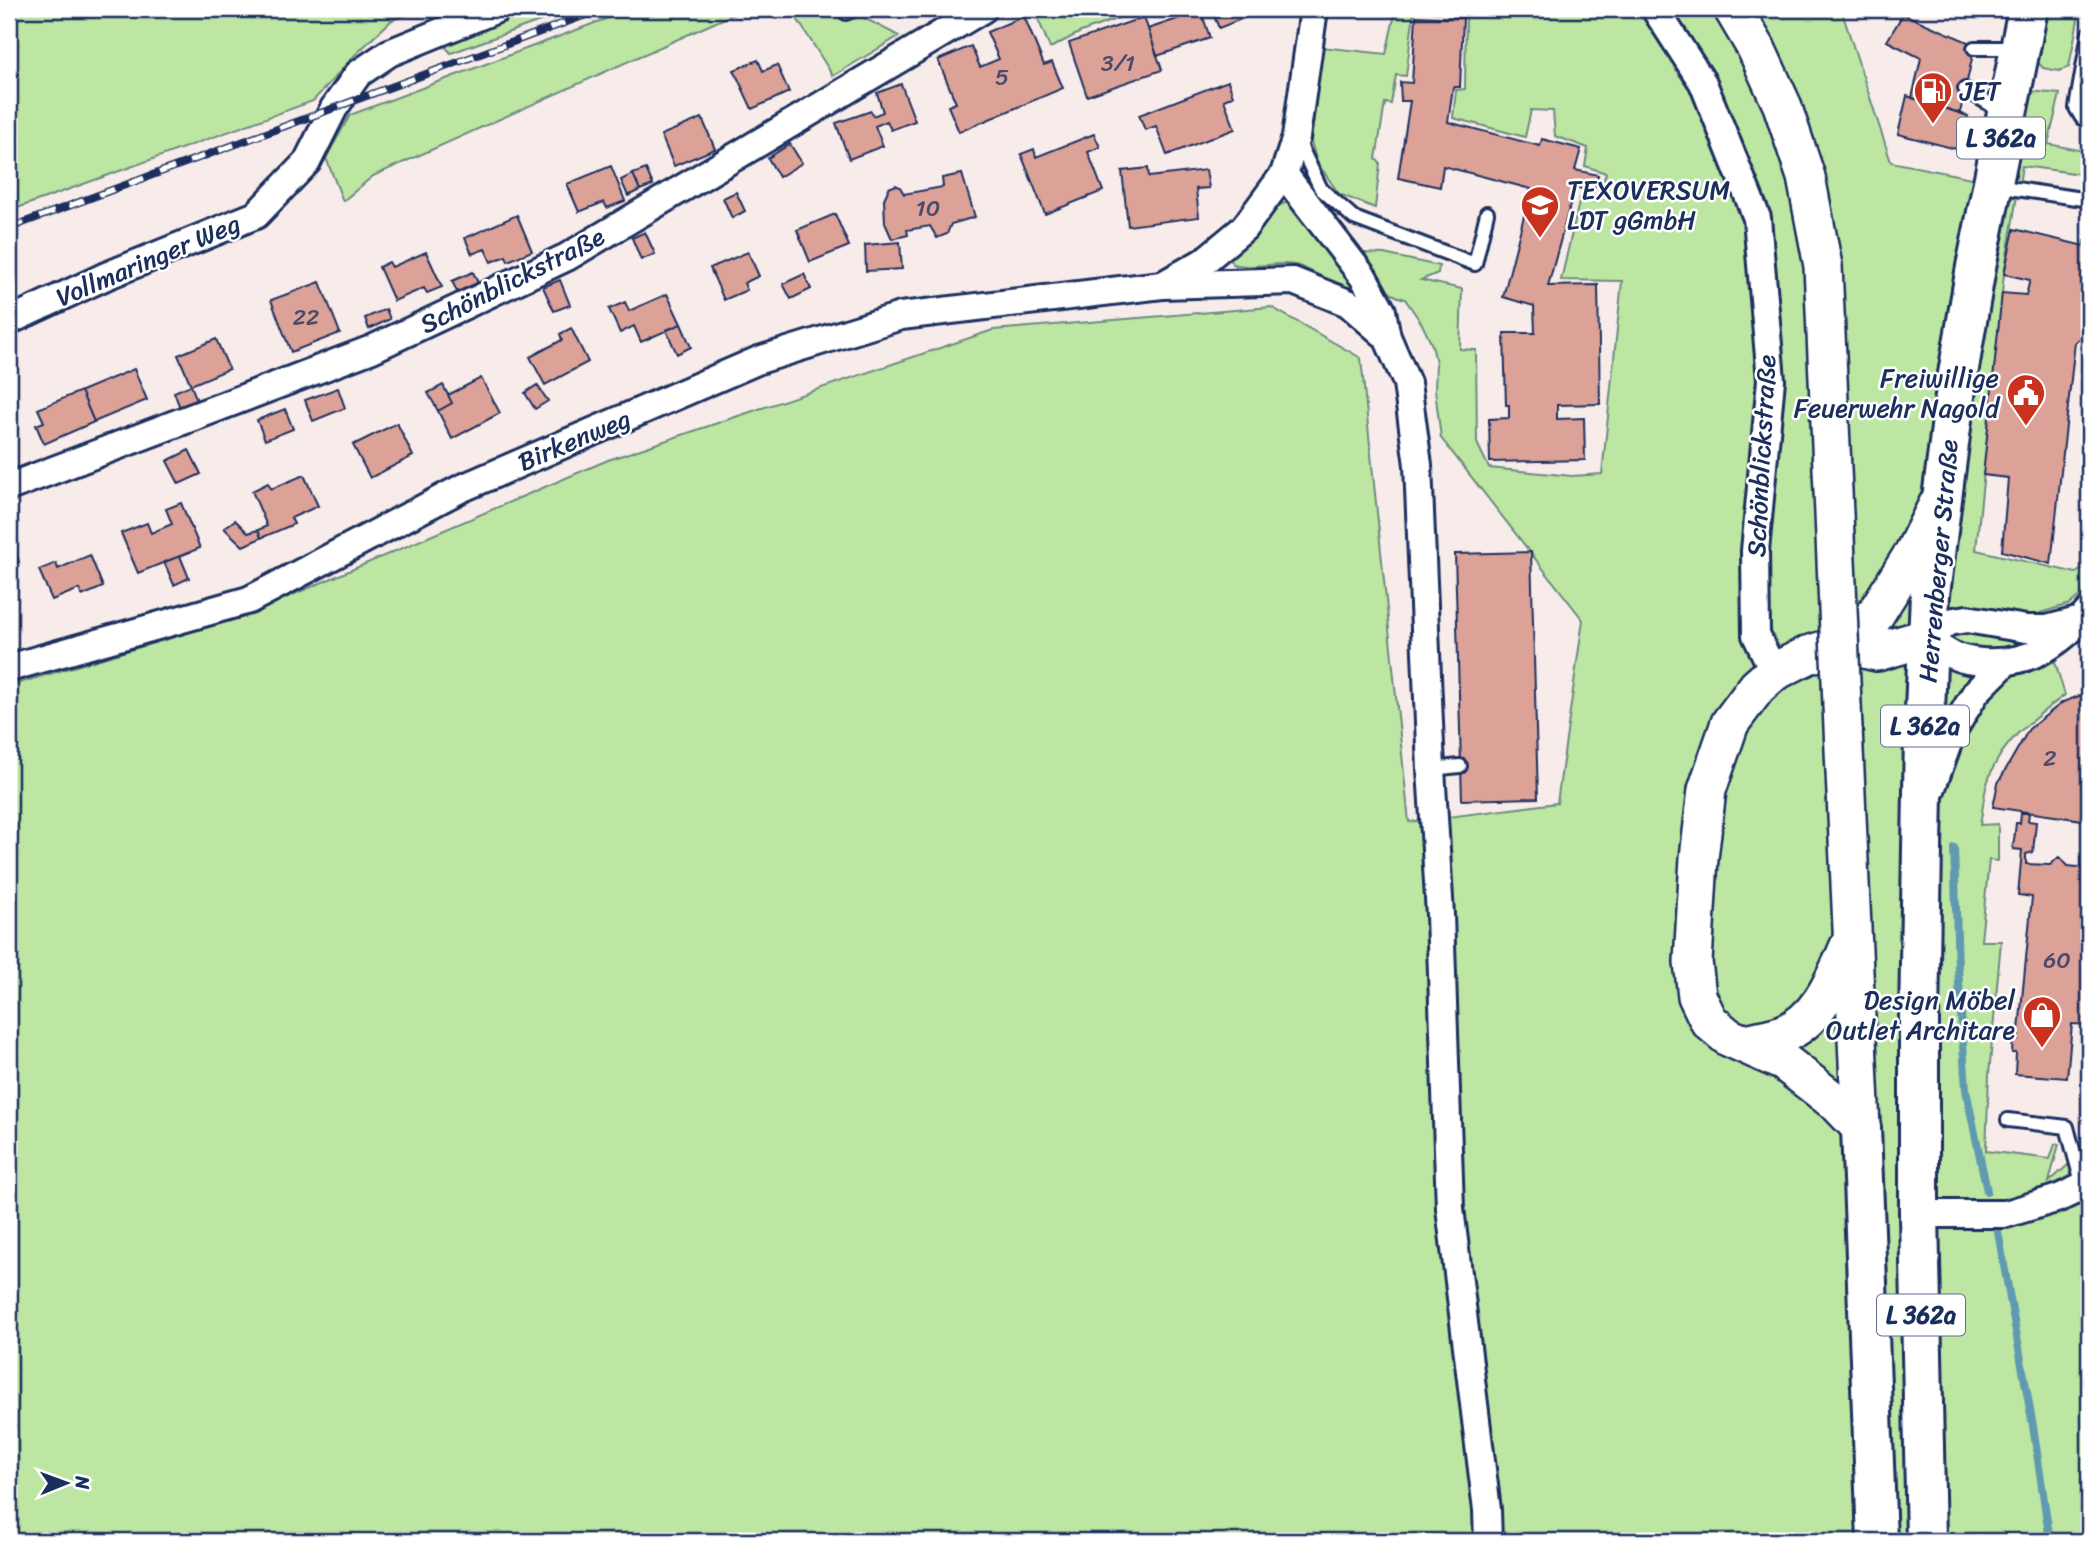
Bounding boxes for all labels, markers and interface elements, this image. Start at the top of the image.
house number: 3/1 [1101,43,1135,84]
house number: 5 [995,57,1009,98]
place label: JET [1959,68,2003,114]
fuel station icon: JET [1912,70,1954,125]
road number: L 362a [1957,118,2045,158]
place label: TEXOVERSUM LDT gGmbH [1567,167,1730,243]
school or university icon: TEXOVERSUM LDT gGmbH [1519,184,1561,239]
house number: 10 [916,188,940,229]
street label: Vollmaringer Weg [49,200,247,320]
street label: Schönblickstraße [411,213,613,346]
house number: 22 [293,297,319,338]
street label: Schönblickstraße [1733,353,1789,558]
place label: Freiwillige Feuerwehr Nagold [1794,355,2001,431]
public building icon: Freiwillige Feuerwehr Nagold [2005,372,2047,427]
street label: Birkenweg [510,396,638,484]
street label: Herrenberger Straße [1904,437,1972,684]
road number: L 362a [1881,706,1969,746]
house number: 2 [2043,738,2057,779]
house number: 60 [2043,940,2071,981]
place label: Design Möbel Outlet Architare [1826,977,2016,1053]
shop icon: Design Möbel Outlet Architare [2021,994,2063,1049]
road number: L 362a [1877,1294,1965,1336]
north arrow [32,1448,102,1518]
text: N [66,1475,99,1490]

